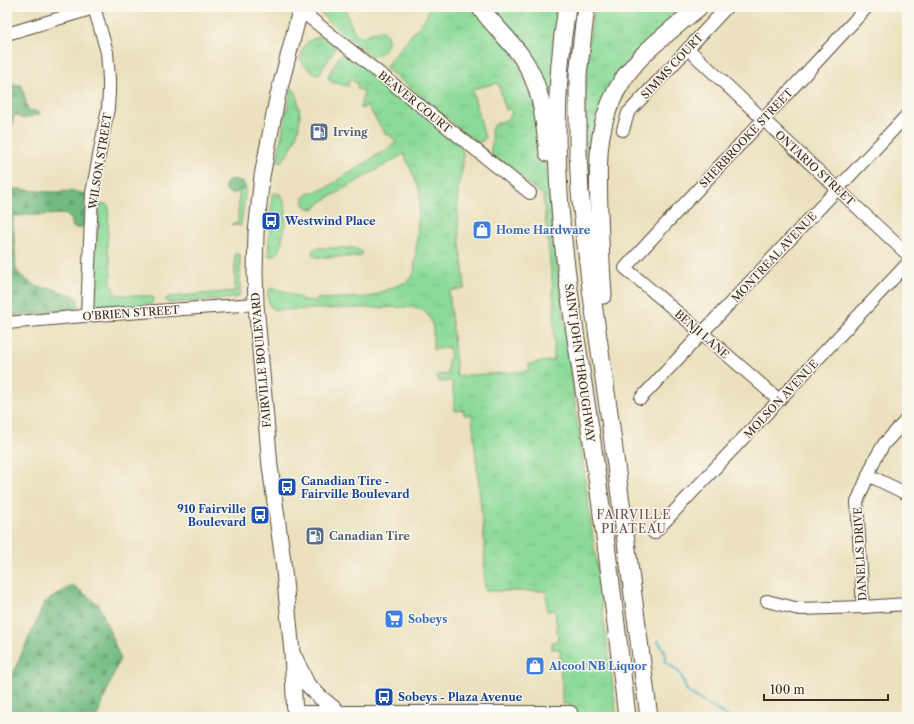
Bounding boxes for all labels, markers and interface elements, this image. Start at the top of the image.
street label: SIMMS COURT [638,30,706,102]
street label: BEAVER COURT [375,68,455,136]
street label: SHERBROOKE STREET [696,85,796,191]
street label: WILSON STREET [85,111,115,211]
fuel station icon: Irving [308,121,330,143]
place label: Irving [333,125,368,139]
street label: ONTARIO STREET [772,127,858,209]
street label: MONTREAL AVENUE [728,209,820,305]
bus stop icon: Westwind Place [260,210,282,232]
place label: Westwind Place [284,214,376,228]
shop icon: Home Hardware [471,219,493,241]
place label: Home Hardware [496,223,591,237]
street label: SAINT JOHN THROUGHWAY [562,283,598,444]
street label: FAIRVILLE BOULEVARD [248,292,274,428]
street label: O'BRIEN STREET [82,303,181,323]
street label: BENJI LANE [672,307,732,362]
street label: MOLSON AVENUE [741,356,821,441]
place label: Canadian Tire - Fairville Boulevard [301,474,410,501]
bus stop icon: Canadian Tire - Fairville Boulevard [276,476,298,498]
place label: 910 Fairville Boulevard [177,502,247,529]
bus stop icon: 910 Fairville Boulevard [249,504,271,526]
street label: DANELLS DRIVE [851,506,869,601]
district label: FAIRVILLE PLATEAU [596,507,672,536]
fuel station icon: Canadian Tire [304,525,326,547]
place label: Canadian Tire [329,529,410,543]
supermarket icon: Sobeys [383,608,405,630]
place label: Sobeys [408,612,447,626]
shop icon: Alcool NB Liquor [524,655,546,677]
place label: Alcool NB Liquor [548,659,648,673]
scale bar [764,676,888,702]
text: 100 m [770,682,805,697]
bus stop icon: Sobeys - Plaza Avenue [373,686,395,708]
place label: Sobeys - Plaza Avenue [398,690,523,704]

